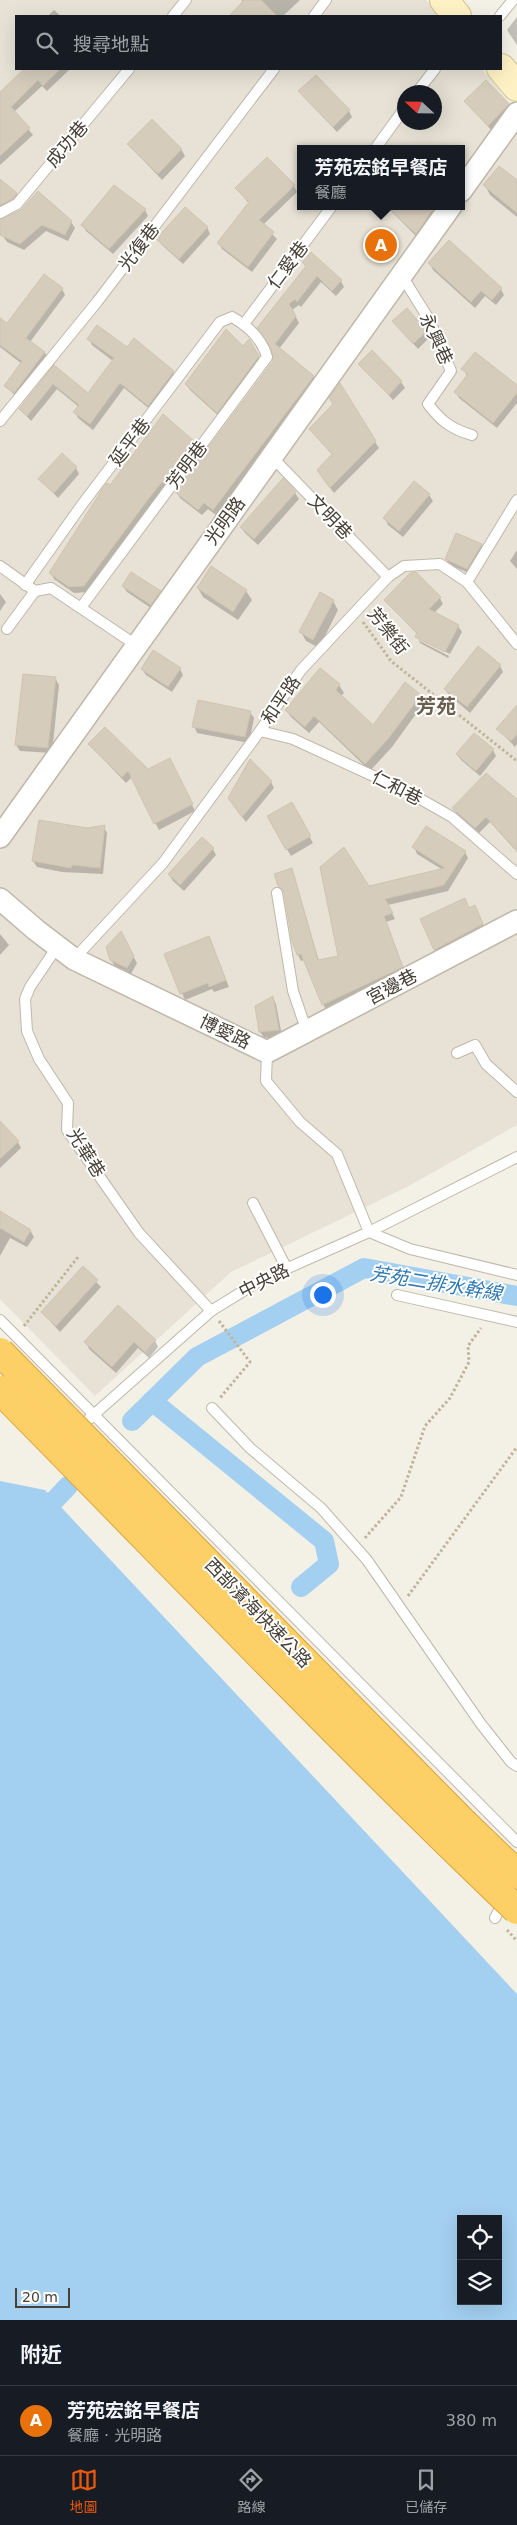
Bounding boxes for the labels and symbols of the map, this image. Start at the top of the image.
north arrow [397,85,442,130]
street label: 成功巷 [41,116,92,171]
street label: 光復巷 [114,219,163,275]
pin: A [365,226,397,264]
street label: 仁愛巷 [263,237,312,293]
street label: 永興巷 [416,310,457,368]
street label: 延平巷 [105,414,154,470]
street label: 芳明巷 [162,437,211,493]
street label: 文明巷 [304,490,357,543]
street label: 光明路 [200,493,249,549]
street label: 芳樂街 [363,603,413,658]
street label: 和平路 [257,671,304,728]
district label: 芳苑 [416,694,456,718]
street label: 仁和巷 [368,766,426,809]
street label: 宮邊巷 [363,965,421,1009]
street label: 博愛路 [196,1010,254,1053]
street label: 光華巷 [63,1124,110,1181]
street label: 中央路 [235,1259,293,1302]
water label: 芳苑二排水幹線 [369,1262,505,1305]
your location [310,1282,336,1308]
street label: 西部濱海快速公路 [201,1554,316,1672]
scale bar [15,2285,70,2308]

